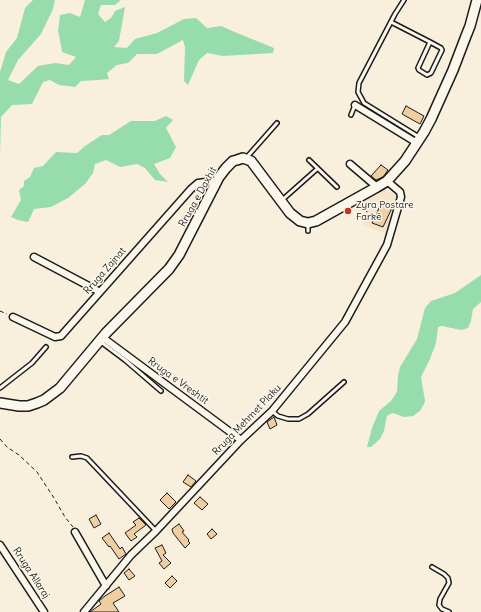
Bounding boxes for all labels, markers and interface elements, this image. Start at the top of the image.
street label: Rruga e Daxhit [177,165,219,229]
place label: Zyra Postare Farkë [356,199,413,222]
marker: Zyra Postare Farkë [343,206,353,216]
street label: Rruga Zajnat [81,245,129,297]
street label: Rruga e Vreshtit [145,355,211,407]
street label: Rruga Mehmet Plaku [210,382,284,458]
street label: Rruga Allaraj [10,545,52,601]

